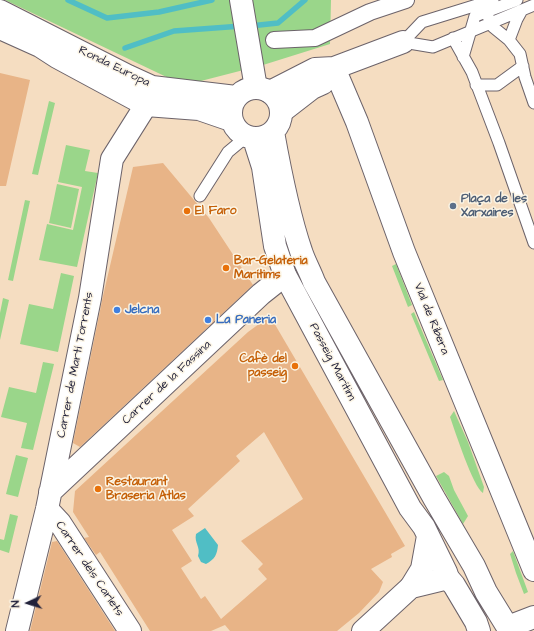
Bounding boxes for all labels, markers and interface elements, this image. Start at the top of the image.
street label: Ronda Europa [76,43,152,91]
place label: Plaça de les Xarxaires [461,192,527,220]
marker: Plaça de les Xarxaires [448,201,458,211]
place label: El Faro [195,204,237,218]
marker: El Faro [182,206,192,216]
place label: Bar-Gelateria Marítims [234,254,308,282]
marker: Bar-Gelateria Marítims [221,263,231,273]
street label: Vial de Ribera [410,281,452,357]
street label: Carrer de Martí Torrents [55,291,97,439]
place label: Jelcna [125,303,159,317]
marker: Jelcna [112,305,122,315]
place label: La Paneria [216,313,276,327]
marker: La Paneria [203,315,213,325]
street label: Passeig Marítim [306,321,358,403]
street label: Carrer de la Fassina [120,338,214,428]
place label: Cafè del passeig [239,352,287,380]
marker: Cafè del passeig [290,361,300,371]
place label: Restaurant Braseria Atlas [106,475,186,503]
marker: Restaurant Braseria Atlas [93,484,103,494]
street label: Carrer dels Carlets [52,519,126,619]
north arrow [8,583,48,623]
text: N [8,600,23,608]

